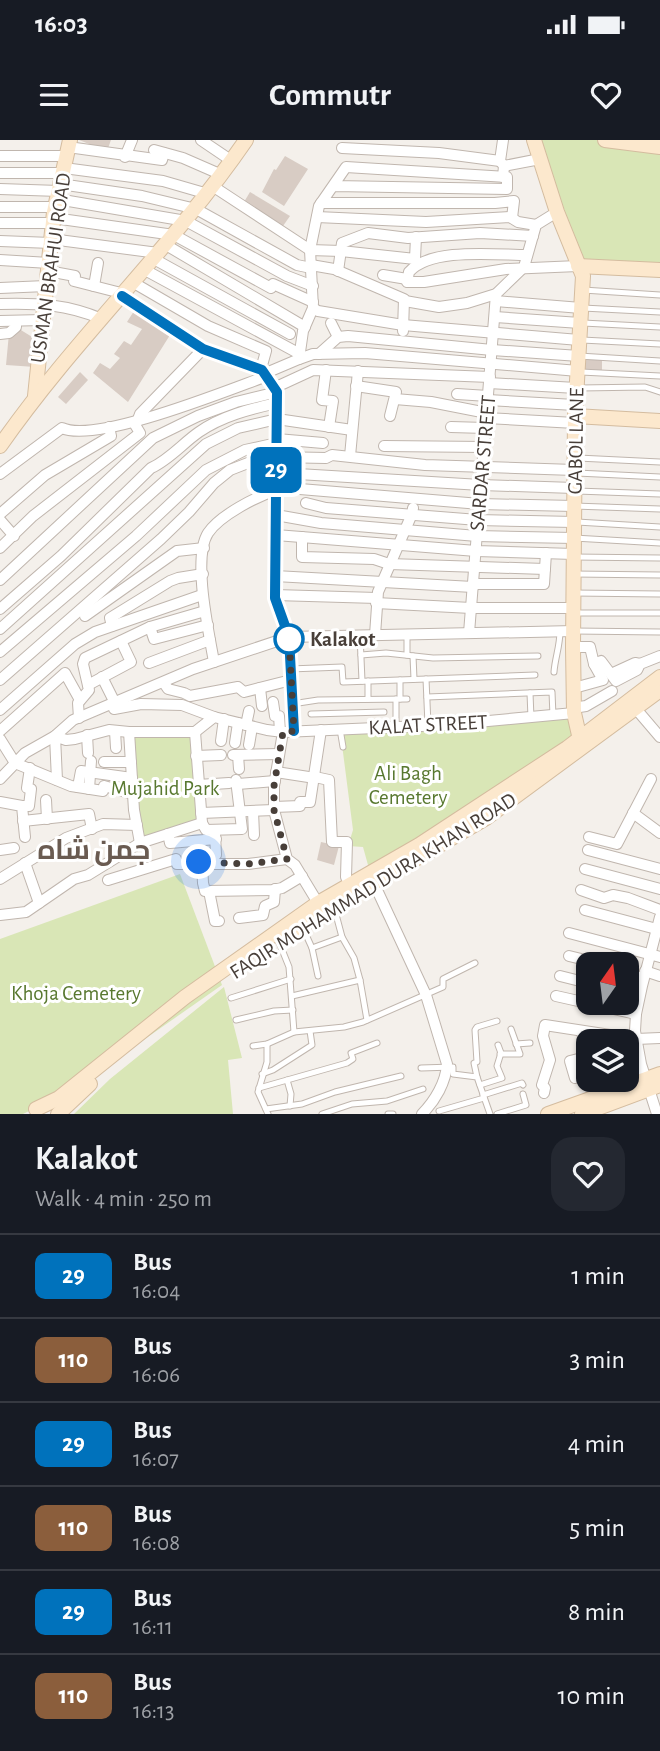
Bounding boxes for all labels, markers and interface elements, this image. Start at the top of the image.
text: 16:03 [35,11,88,37]
icon: menu [35,76,73,114]
icon: heart [587,76,625,114]
text: Commutr [269,79,391,111]
street label: USMAN BRAHUI ROAD [27,172,75,364]
street label: GABOL LANE [565,387,587,495]
street label: SARDAR STREET [467,394,499,532]
line badge: 29 [244,447,308,493]
text: 29 [265,458,287,482]
marker: Kalakot [274,624,304,654]
place label: Kalakot [310,629,375,650]
street label: KALAT STREET [368,711,488,739]
park label: Ali Bagh Cemetery [369,763,447,808]
park label: Mujahid Park [111,778,220,799]
street label: FAQIR MOHAMMAD DURA KHAN ROAD [226,789,520,983]
district label: جمن شاہ [38,835,150,866]
your location [181,844,216,879]
north arrow [576,952,639,1015]
map controls [576,952,639,1092]
park label: Khoja Cemetery [11,983,141,1004]
button: layers [576,1029,639,1092]
button: heart [551,1137,625,1211]
text: Kalakot [35,1143,138,1176]
text: Walk · 4 min · 250 m [35,1188,212,1211]
text: Bus [133,1249,172,1275]
text: 1 min [571,1263,625,1289]
text: 29 [62,1264,85,1288]
text: 16:04 [133,1280,180,1303]
text: Bus [133,1333,172,1359]
text: 3 min [569,1347,625,1373]
text: 110 [59,1348,88,1372]
text: 16:06 [133,1364,180,1387]
text: Bus [133,1417,172,1443]
text: 4 min [568,1431,625,1457]
text: 29 [62,1432,85,1456]
text: 16:07 [133,1448,179,1471]
text: Bus [133,1501,172,1527]
text: 5 min [569,1515,625,1541]
text: 110 [59,1516,88,1540]
text: 16:08 [133,1532,180,1555]
text: Bus [133,1585,172,1611]
text: 8 min [568,1599,625,1625]
text: 29 [62,1600,85,1624]
text: 16:11 [133,1616,173,1639]
text: Bus [133,1669,172,1695]
text: 10 min [558,1683,625,1709]
text: 110 [59,1684,88,1708]
text: 16:13 [133,1700,174,1723]

